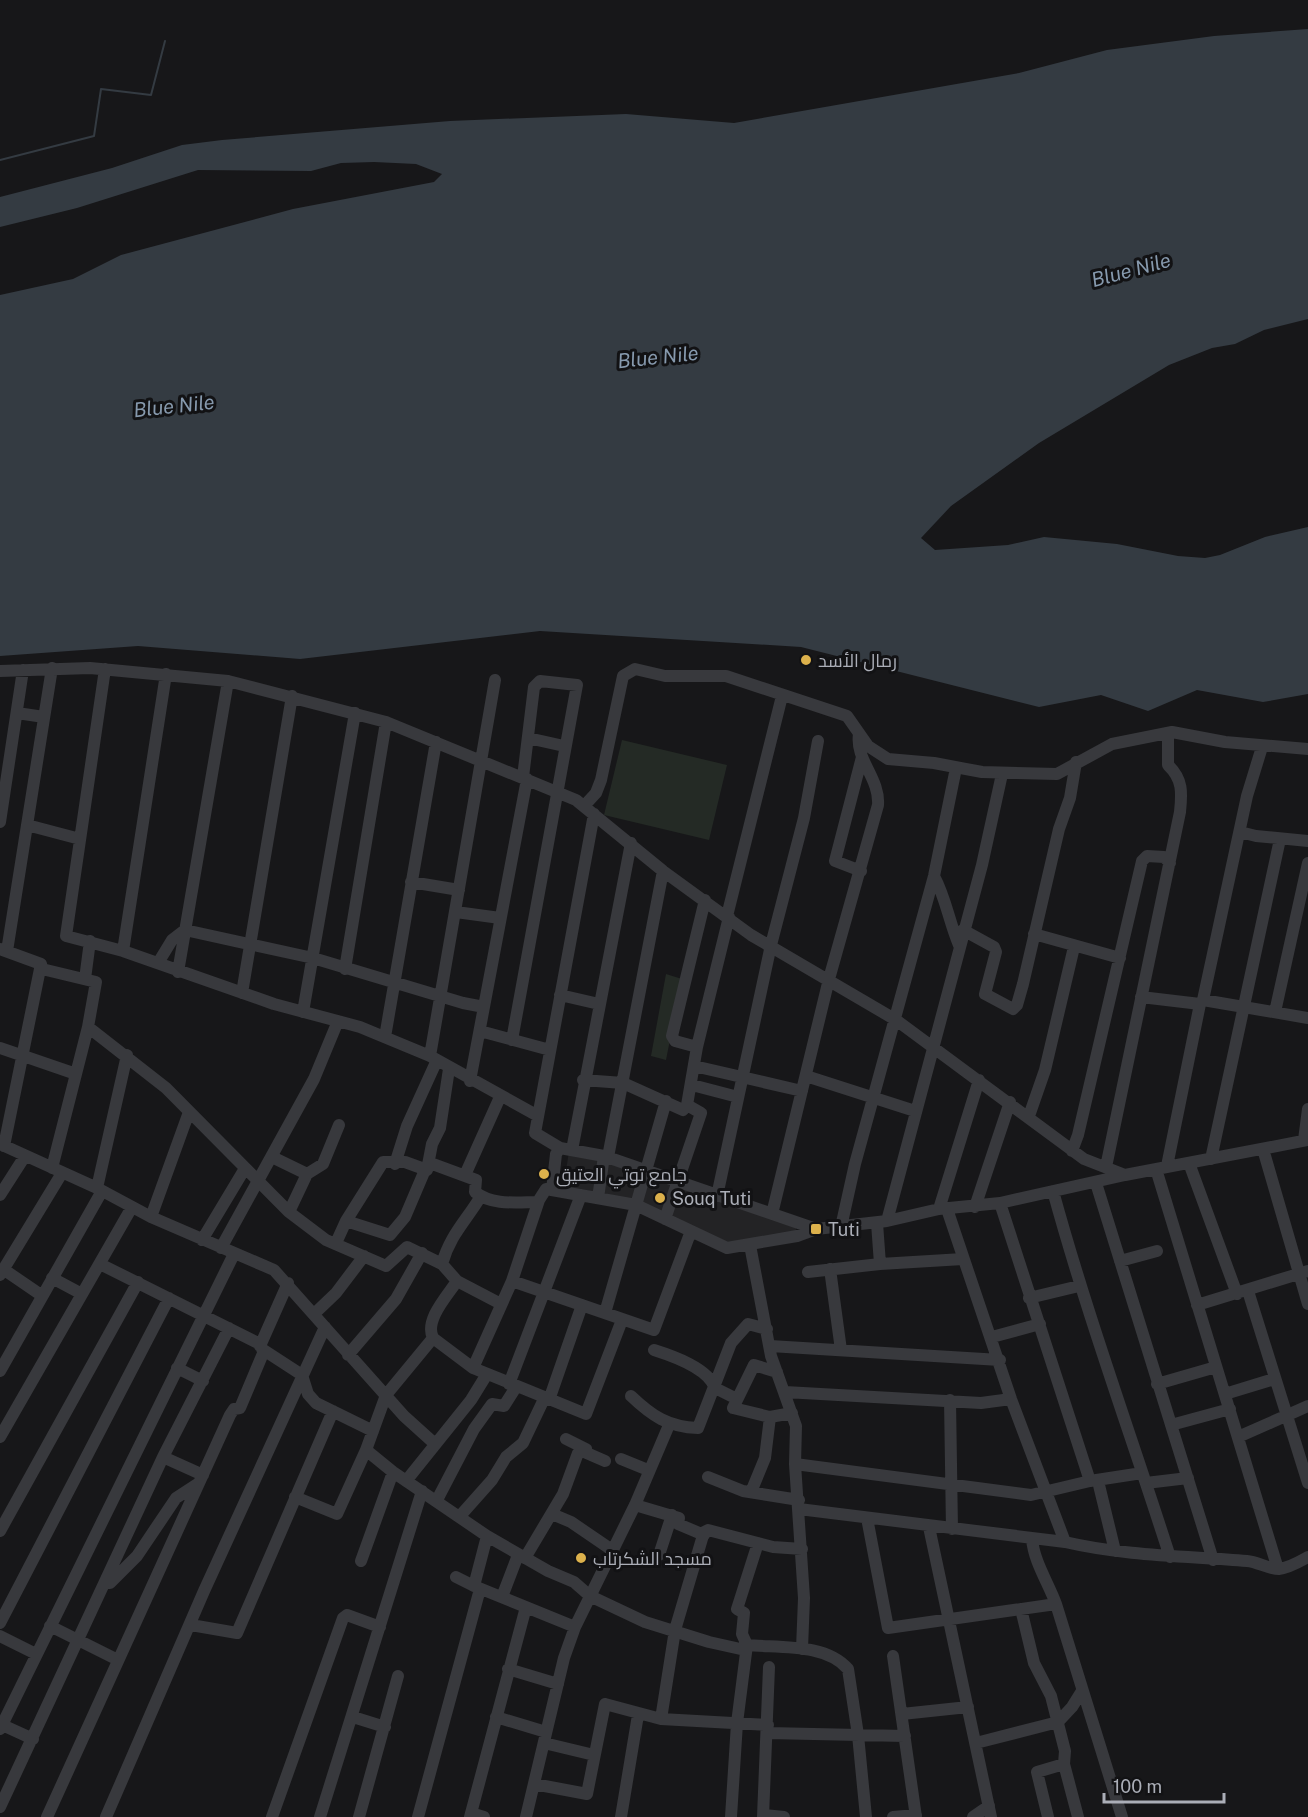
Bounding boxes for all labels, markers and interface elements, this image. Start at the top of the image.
water label: Blue Nile [1089,248,1174,292]
water label: Blue Nile [616,341,700,373]
water label: Blue Nile [132,390,216,422]
place label: رمال الأسد [818,650,897,672]
marker: رمال الأسد [799,653,813,667]
place label: جامع توتي العتيق [556,1164,687,1189]
marker: جامع توتي العتيق [537,1167,551,1181]
place label: Souq Tuti [672,1188,751,1209]
marker: Souq Tuti [653,1191,667,1205]
place label: Tuti [828,1219,860,1240]
marker: Tuti [809,1222,823,1236]
place label: مسجد الشكرتاب [593,1548,712,1570]
marker: مسجد الشكرتاب [574,1551,588,1565]
scale bar [1104,1766,1224,1804]
text: 100 m [1113,1776,1162,1797]

